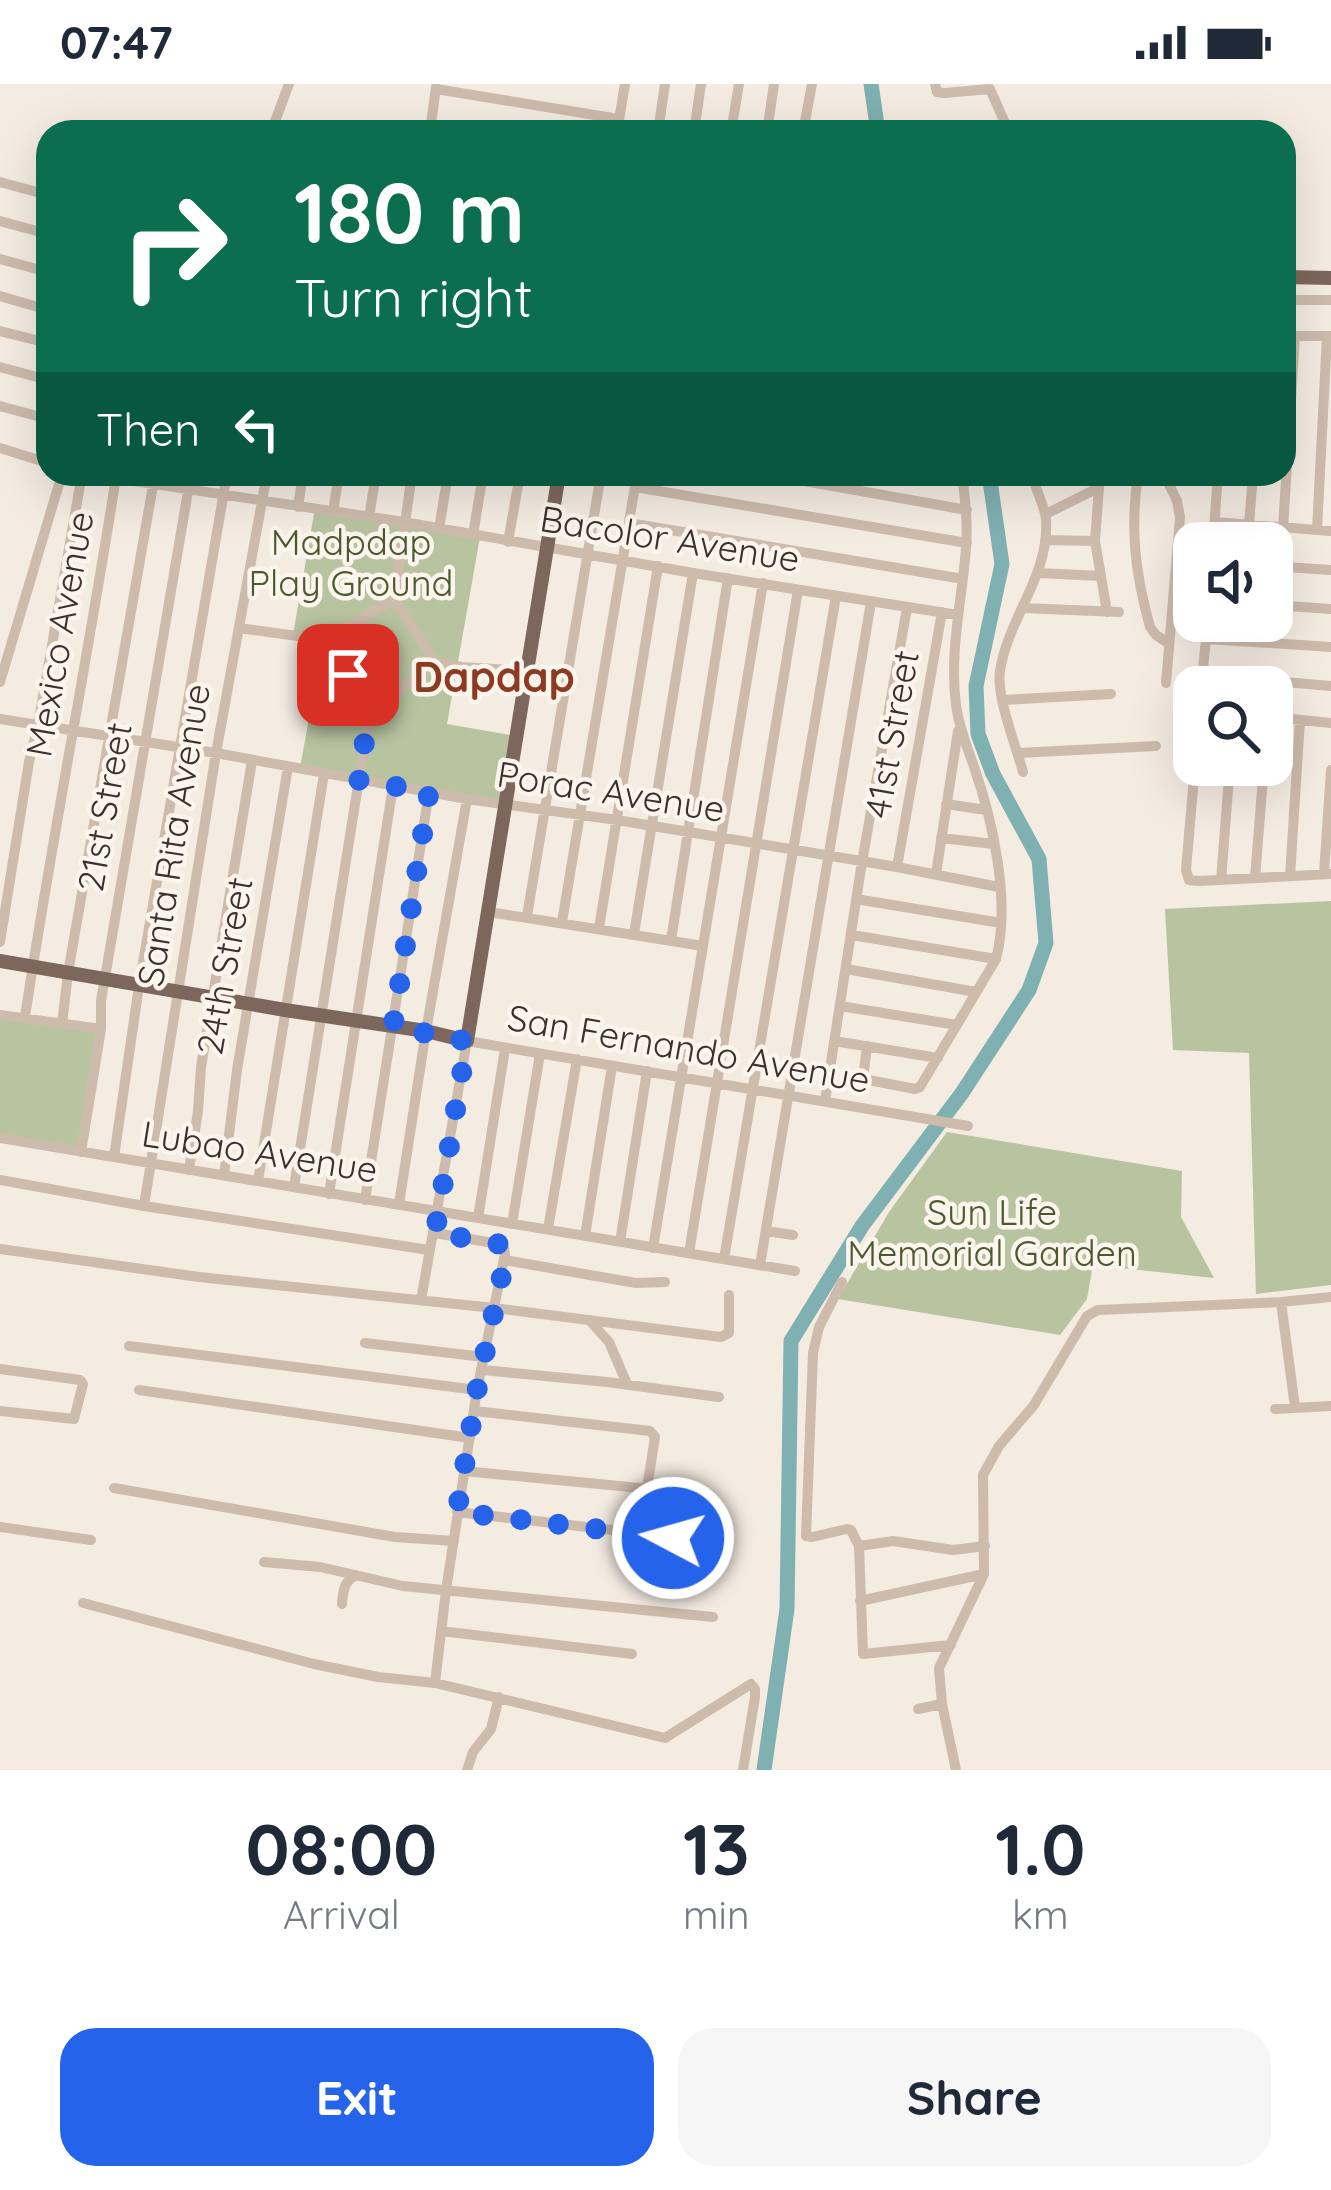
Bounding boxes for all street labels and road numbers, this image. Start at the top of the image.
street label: Bacolor Avenue [537,495,803,581]
street label: Mexico Avenue [15,508,103,760]
street label: 41st Street [854,647,928,821]
street label: Santa Rita Avenue [127,681,219,989]
street label: 21st Street [67,719,141,895]
street label: Porac Avenue [494,751,728,831]
street label: 24th Street [186,874,262,1058]
street label: San Fernando Avenue [505,994,873,1102]
street label: Lubao Avenue [139,1110,381,1192]

